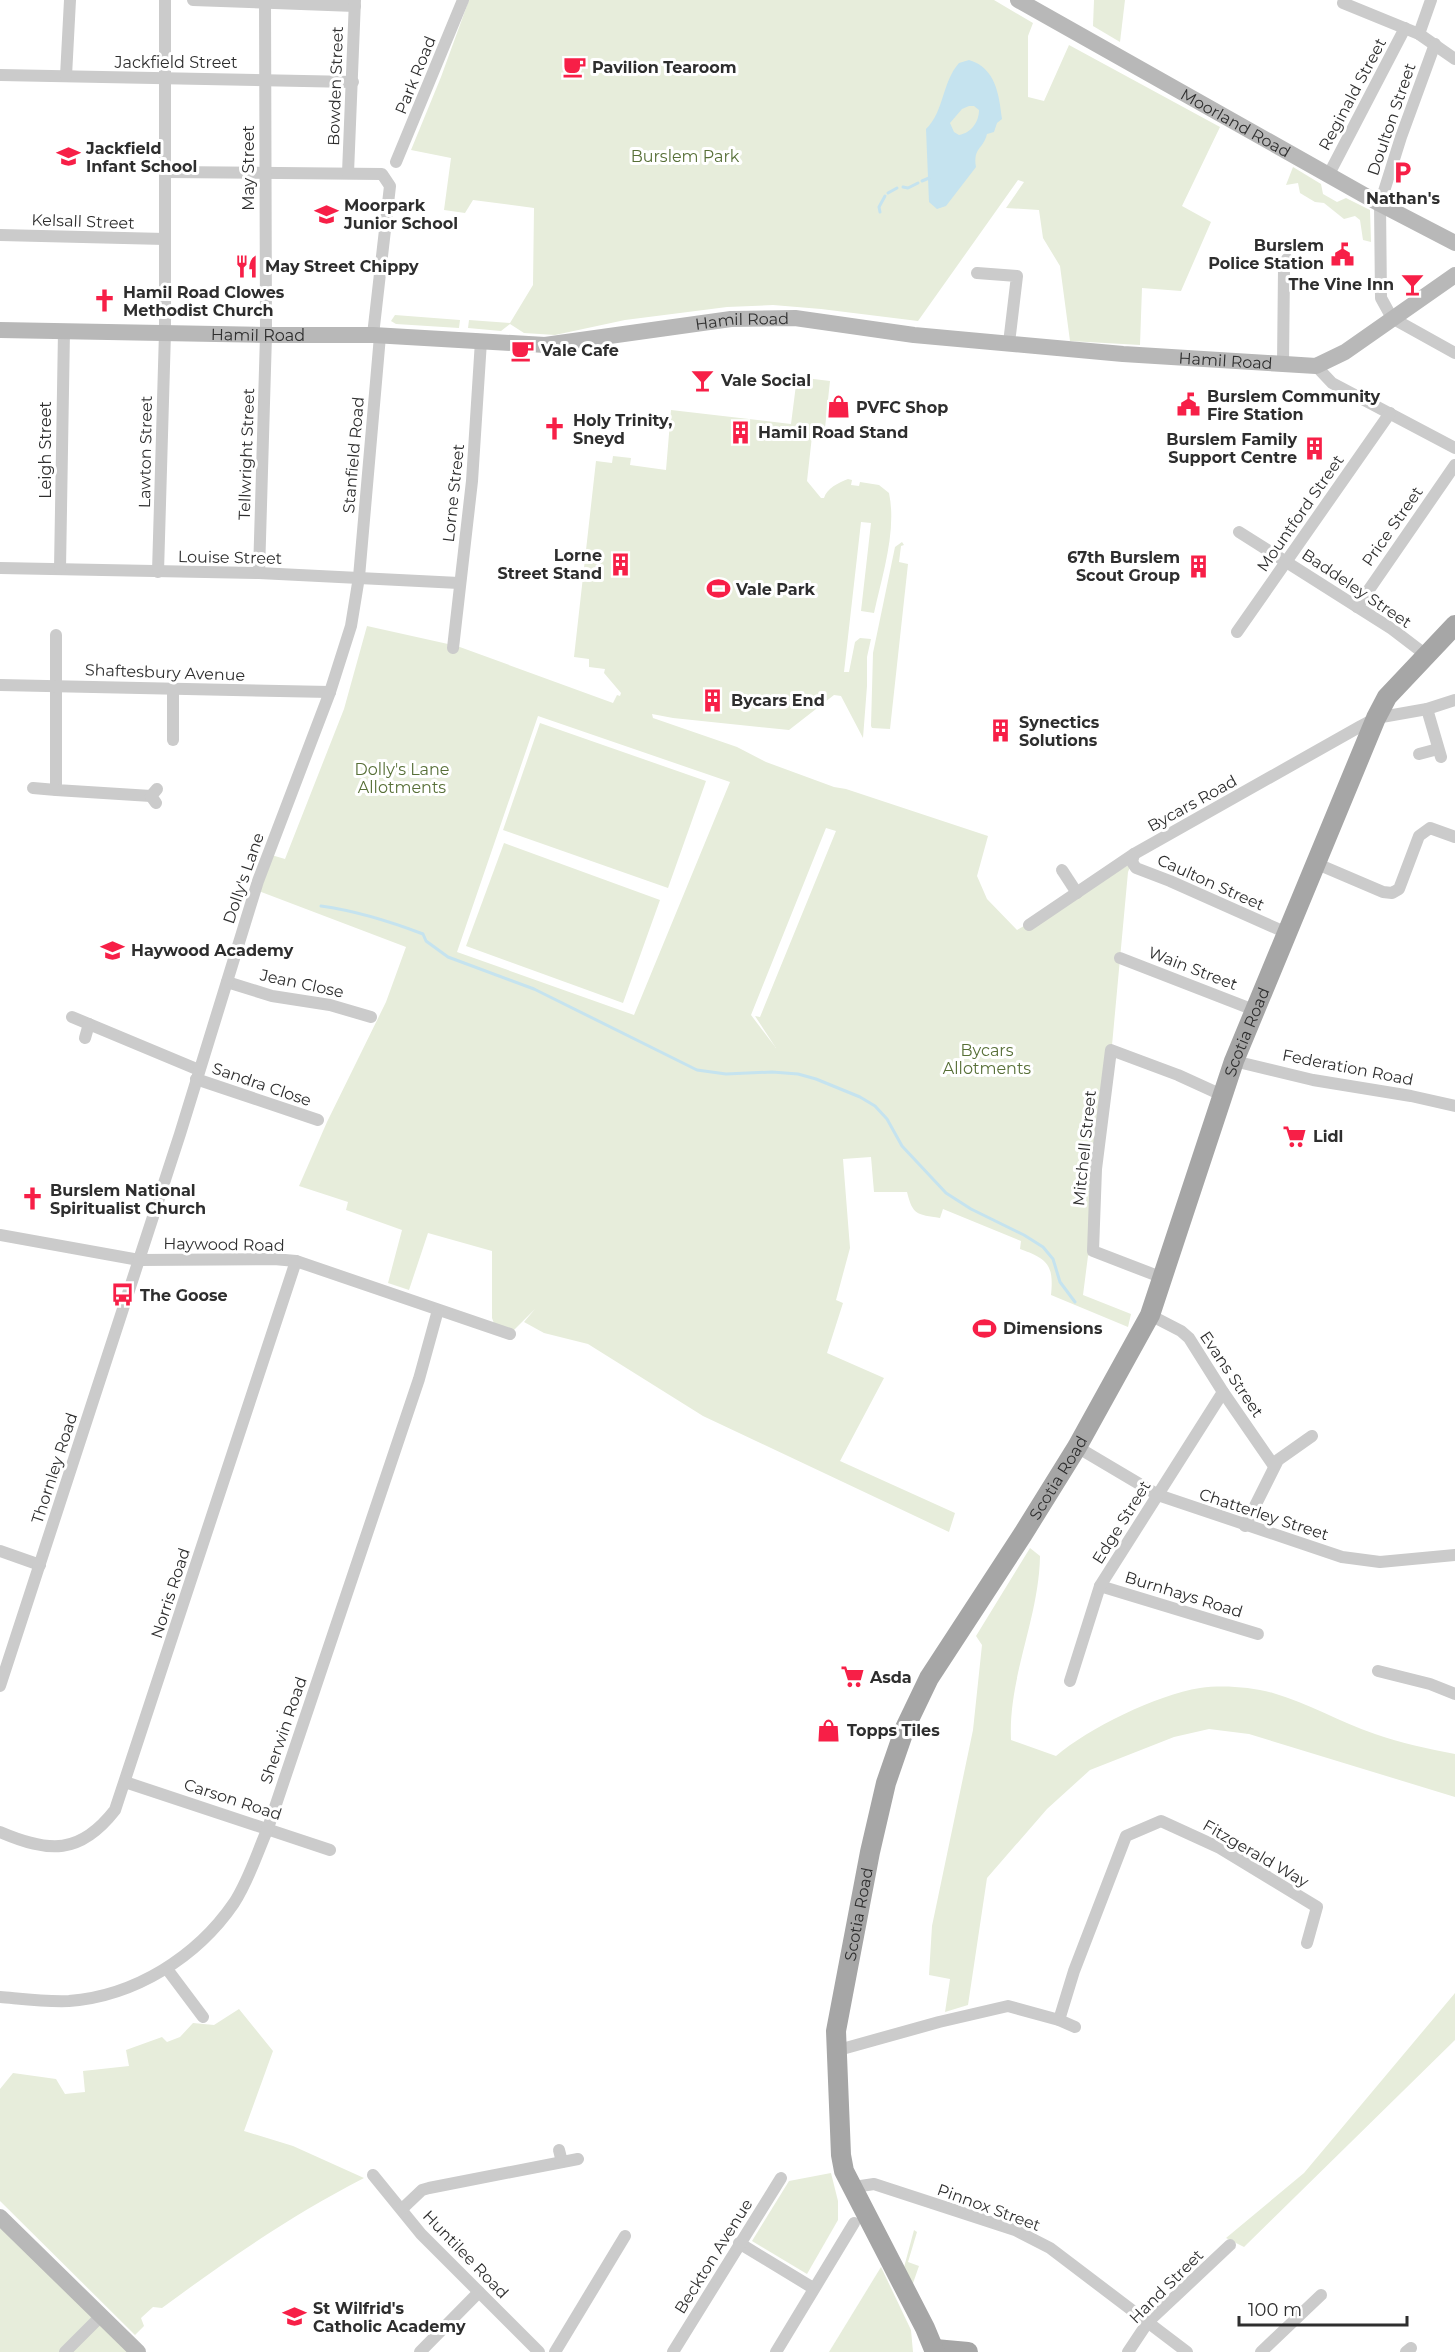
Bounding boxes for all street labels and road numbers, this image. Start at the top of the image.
street label: Bowden Street [324,25,347,146]
street label: Park Road [391,33,440,117]
street label: Reginald Street [1315,34,1390,154]
street label: Jackfield Street [113,53,238,72]
street label: Doulton Street [1363,60,1420,178]
street label: Moorland Road [1177,85,1294,162]
street label: May Street [239,125,258,211]
street label: Kelsall Street [31,210,135,233]
street label: Hamil Road [694,309,789,334]
street label: Hamil Road [211,325,305,345]
street label: Hamil Road [1178,348,1273,373]
street label: Tellwright Street [235,387,258,520]
street label: Lawton Street [135,395,156,508]
street label: Stanfield Road [339,396,368,514]
street label: Leigh Street [36,401,55,499]
street label: Lorne Street [439,442,468,543]
street label: Mountford Street [1253,451,1348,575]
street label: Price Street [1358,482,1427,570]
street label: Baddeley Street [1298,545,1415,632]
street label: Louise Street [178,547,283,568]
street label: Shaftesbury Avenue [85,660,245,685]
street label: Bycars Road [1144,771,1240,836]
street label: Dolly's Lane [219,830,268,926]
street label: Caulton Street [1154,850,1268,915]
street label: Wain Street [1146,943,1241,994]
street label: Jean Close [257,965,345,1002]
street label: Scotia Road [1220,984,1273,1079]
street label: Federation Road [1281,1045,1415,1089]
street label: Sandra Close [210,1059,314,1110]
street label: Mitchell Street [1069,1089,1100,1207]
street label: Haywood Road [163,1234,285,1255]
street label: Evans Street [1196,1328,1268,1421]
street label: Thornley Road [28,1410,81,1526]
street label: Scotia Road [1025,1433,1091,1523]
street label: Edge Street [1088,1477,1155,1567]
street label: Chatterley Street [1197,1485,1332,1545]
street label: Norris Road [147,1546,194,1641]
street label: Burnhays Road [1123,1568,1245,1621]
street label: Sherwin Road [256,1674,311,1786]
street label: Carson Road [182,1775,284,1824]
street label: Fitzgerald Way [1200,1816,1312,1891]
street label: Scotia Road [840,1866,877,1963]
street label: Pinnox Street [935,2180,1043,2235]
street label: Beckton Avenue [670,2195,756,2317]
street label: Huntilee Road [419,2206,512,2302]
street label: Hand Street [1125,2245,1208,2327]

